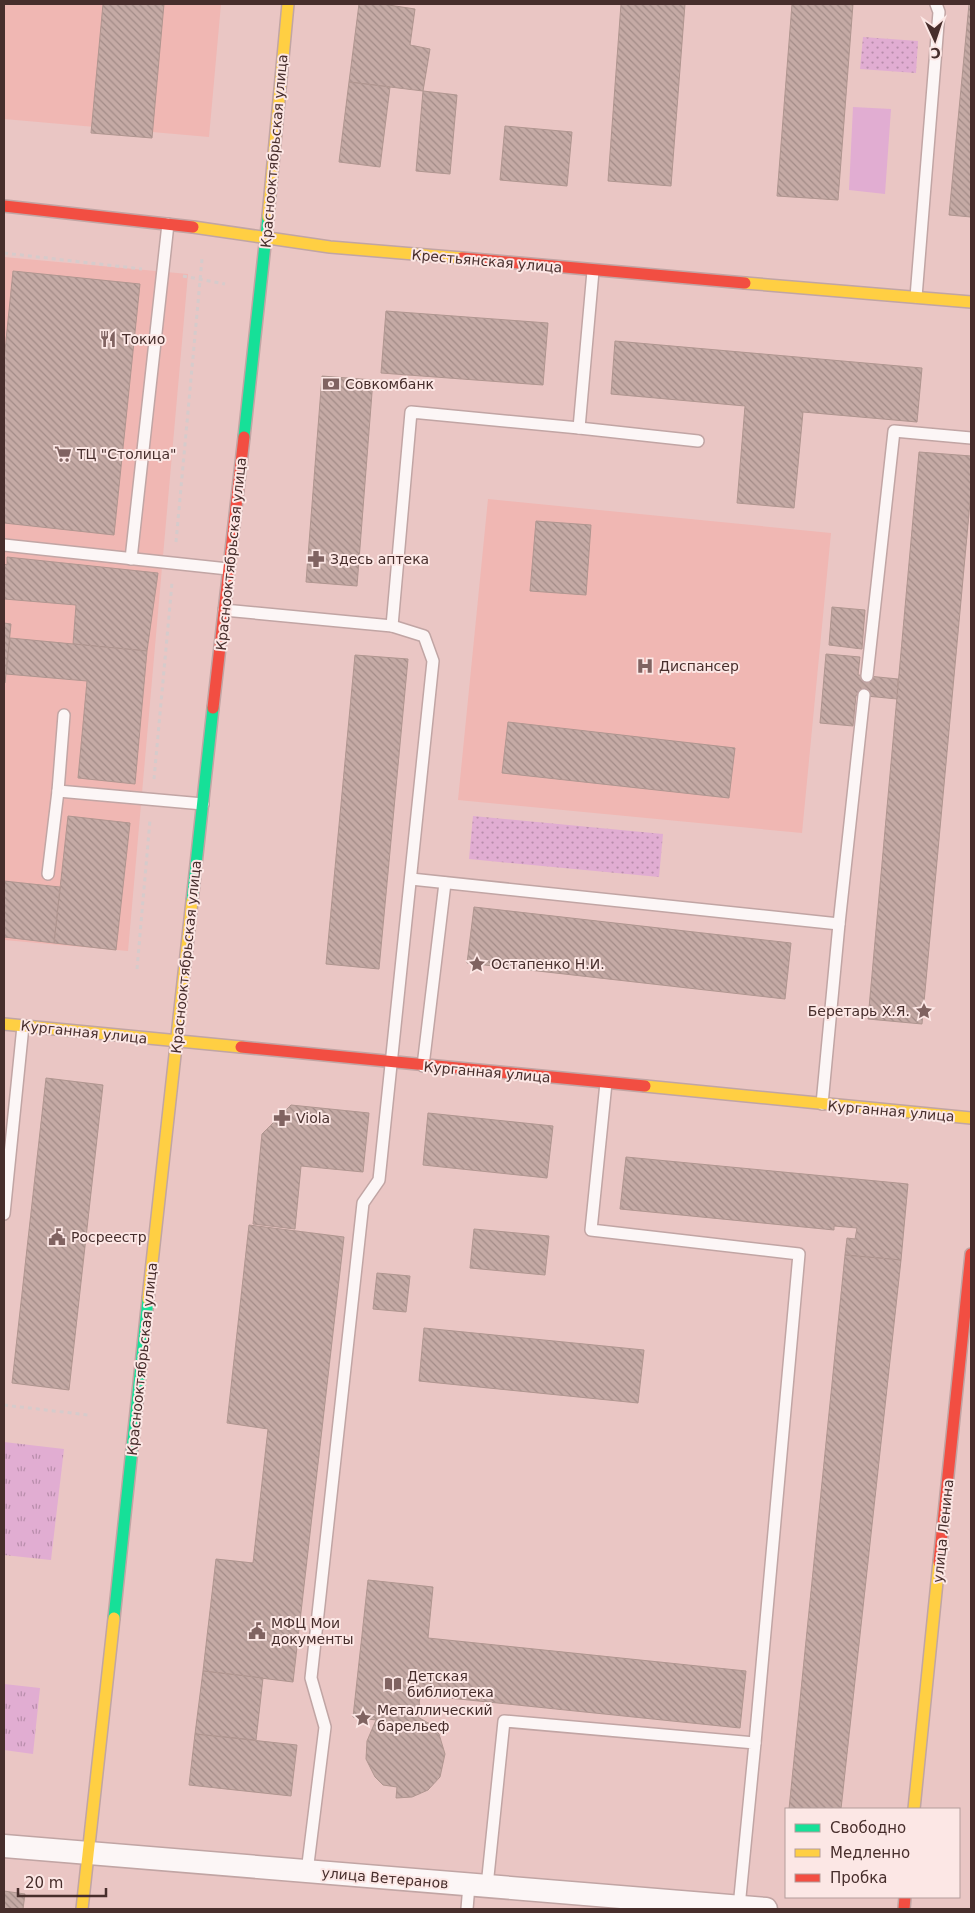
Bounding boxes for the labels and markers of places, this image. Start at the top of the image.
restaurant icon: Токио [98,329,118,349]
place label: Токио [121,331,165,347]
bank icon: Совкомбанк [321,374,341,394]
place label: Совкомбанк [345,376,434,392]
supermarket icon: ТЦ "Столица" [53,444,73,464]
place label: ТЦ "Столица" [76,446,176,462]
pharmacy icon: Здесь аптека [306,549,326,569]
place label: Здесь аптека [330,551,429,567]
hospital icon: Диспансер [635,656,655,676]
place label: Диспансер [659,658,739,674]
place icon: Остапенко Н.И. [467,954,487,974]
place label: Остапенко Н.И. [491,956,605,972]
place icon: Беретарь Х.Я. [914,1001,934,1021]
place label: Беретарь Х.Я. [808,1003,910,1019]
pharmacy icon: Viola [272,1108,292,1128]
place label: Viola [296,1110,330,1126]
public building icon: Росреестр [47,1227,67,1247]
place label: Росреестр [71,1229,147,1245]
place label: МФЦ Мои документы [271,1615,354,1647]
public building icon: МФЦ Мои документы [247,1621,267,1641]
place label: Детская библиотека [407,1668,494,1700]
library icon: Детская библиотека [383,1674,403,1694]
place label: Металлический барельеф [377,1702,493,1734]
place icon: Металлический барельеф [353,1708,373,1728]

